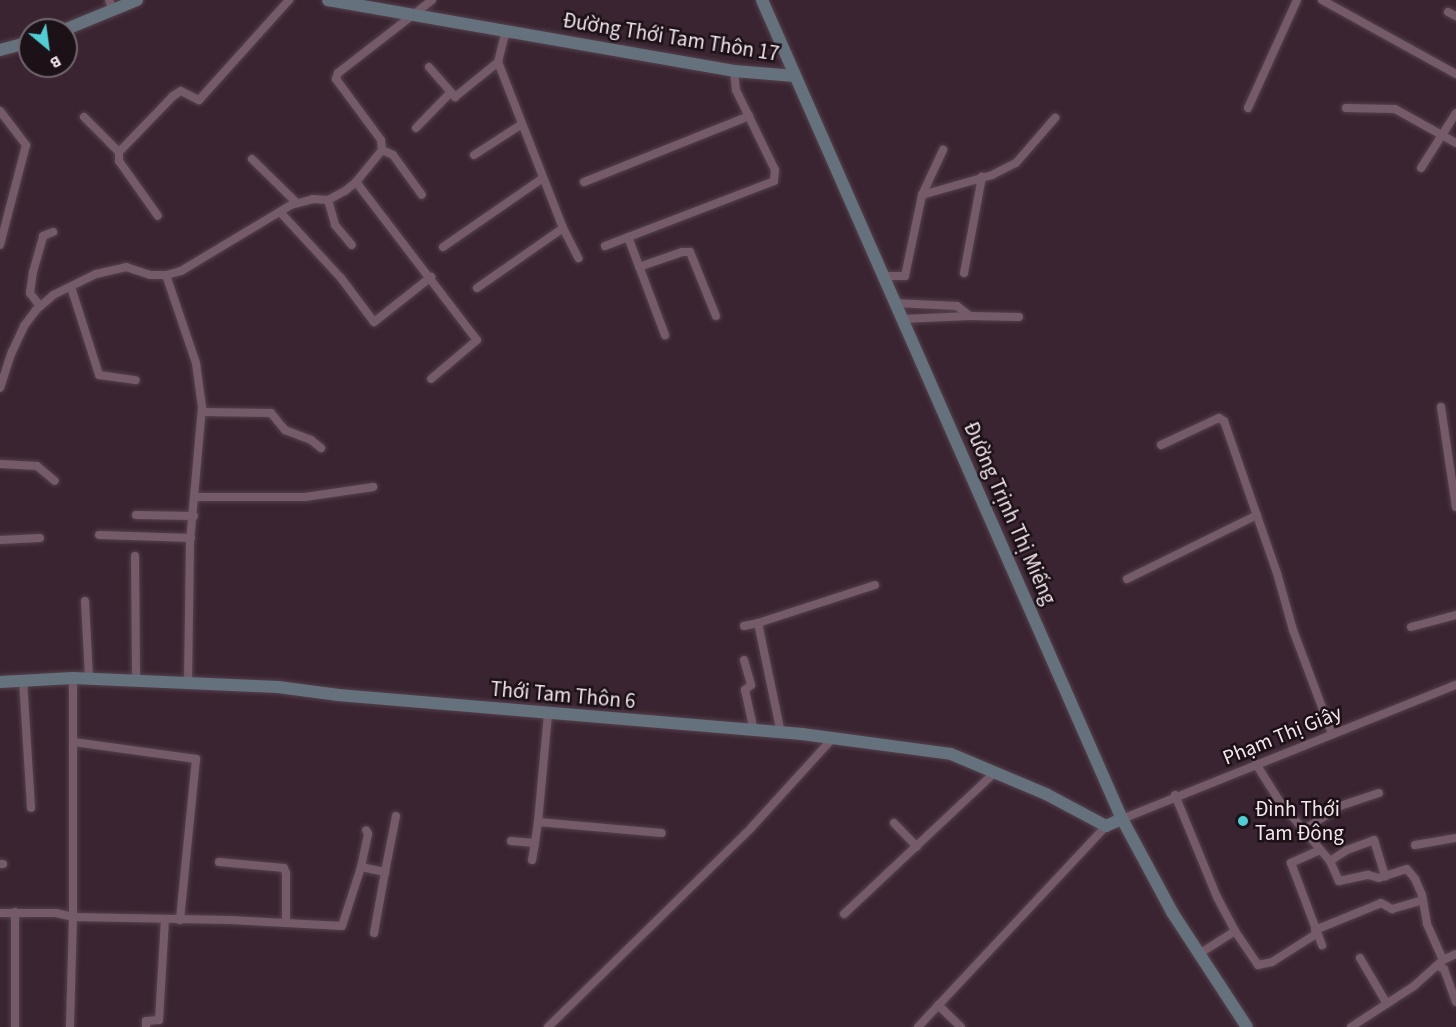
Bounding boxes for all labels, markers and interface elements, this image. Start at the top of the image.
street label: Đường Thới Tam Thôn 17 [561,7,781,67]
north arrow [18,18,78,78]
text: B [46,50,65,74]
street label: Đường Trịnh Thị Miếng [958,418,1062,608]
street label: Thới Tam Thôn 6 [489,676,637,714]
street label: Phạm Thị Giây [1219,700,1345,770]
place label: Đình Thới Tam Đông [1255,796,1344,846]
marker: Đình Thới Tam Đông [1236,814,1250,828]

